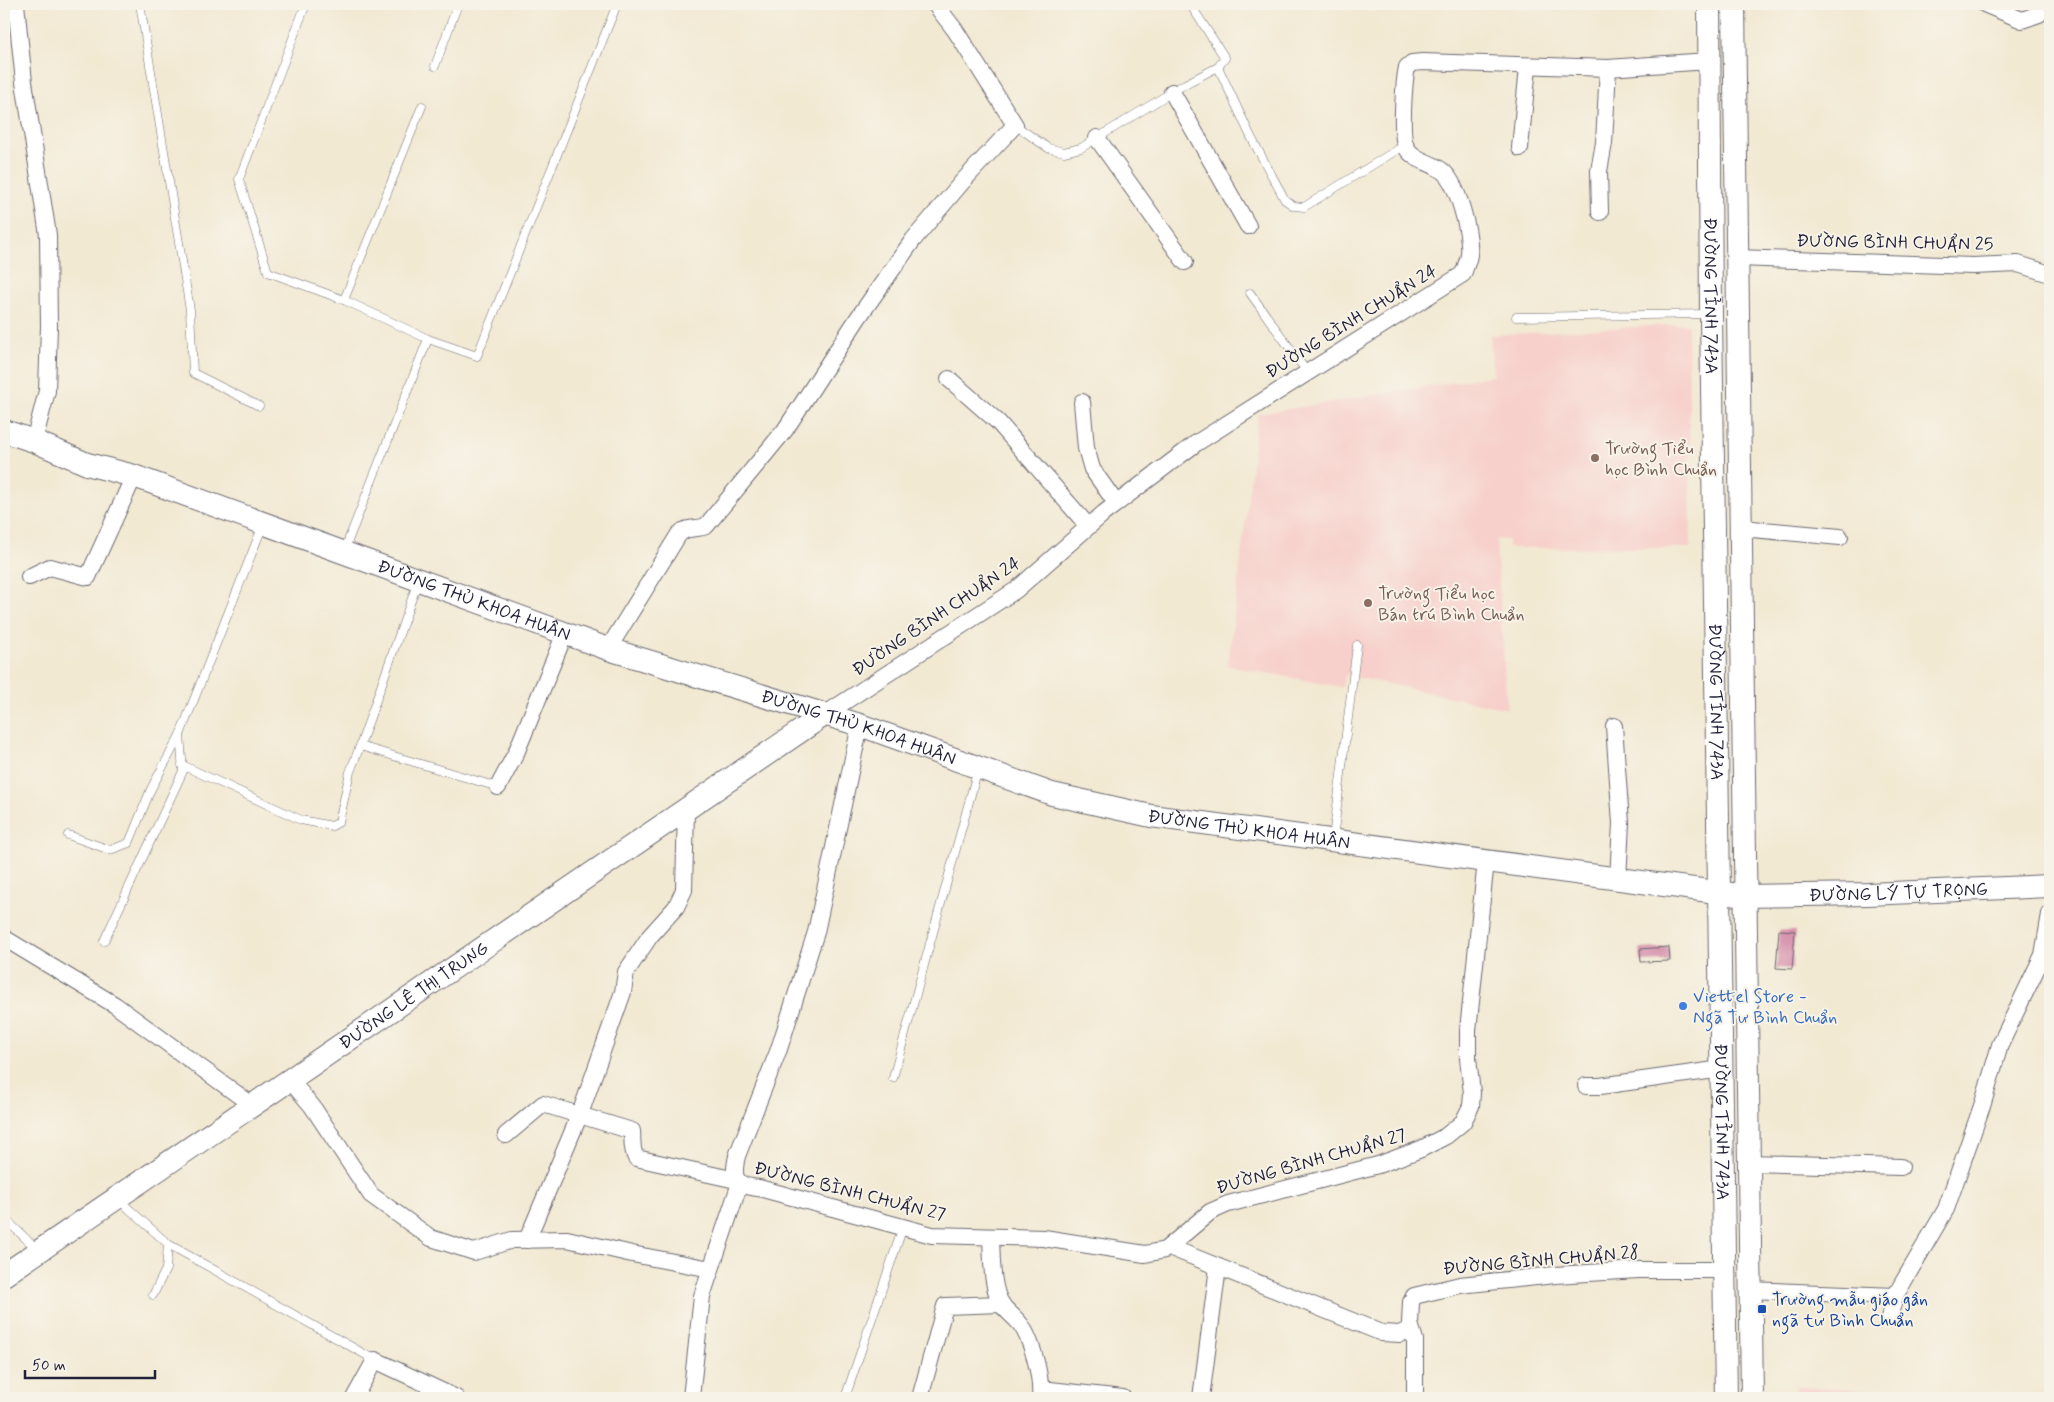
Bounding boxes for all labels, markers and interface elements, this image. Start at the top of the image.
street label: ĐƯỜNG TỈNH 743A [1697,217,1723,375]
street label: ĐƯỜNG BÌNH CHUẨN 25 [1796,229,1994,257]
street label: ĐƯỜNG BÌNH CHUẨN 24 [1261,259,1442,385]
place label: Trường Tiểu học Bình Chuẩn [1605,437,1717,482]
marker: Trường Tiểu học Bình Chuẩn [1589,452,1601,464]
street label: ĐƯỜNG BÌNH CHUẨN 24 [848,551,1025,682]
street label: ĐƯỜNG THỦ KHOA HUÂN [374,555,574,647]
place label: Trường Tiểu học Bán trú Bình Chuẩn [1378,582,1525,627]
marker: Trường Tiểu học Bán trú Bình Chuẩn [1362,597,1374,609]
street label: ĐƯỜNG TỈNH 743A [1702,623,1728,781]
street label: ĐƯỜNG THỦ KHOA HUÂN [758,685,959,771]
street label: ĐƯỜNG THỦ KHOA HUÂN [1146,805,1351,856]
street label: ĐƯỜNG LÝ TỰ TRỌNG [1809,878,1988,908]
street label: ĐƯỜNG LÊ THỊ TRUNG [335,937,494,1056]
place label: Viettel Store - Ngã Tư Bình Chuẩn [1693,985,1837,1032]
marker: Viettel Store - Ngã Tư Bình Chuẩn [1677,1000,1689,1012]
street label: ĐƯỜNG TỈNH 743A [1708,1043,1734,1201]
street label: ĐƯỜNG BÌNH CHUẨN 27 [1214,1123,1409,1201]
street label: ĐƯỜNG BÌNH CHUẨN 27 [752,1157,948,1227]
street label: ĐƯỜNG BÌNH CHUẨN 28 [1442,1240,1640,1282]
place label: Trường mẫu giáo gần ngã tư Bình Chuẩn [1772,1288,1928,1335]
marker: Trường mẫu giáo gần ngã tư Bình Chuẩn [1756,1303,1768,1315]
scale bar [25,1347,155,1379]
text: 50 m [32,1356,66,1376]

